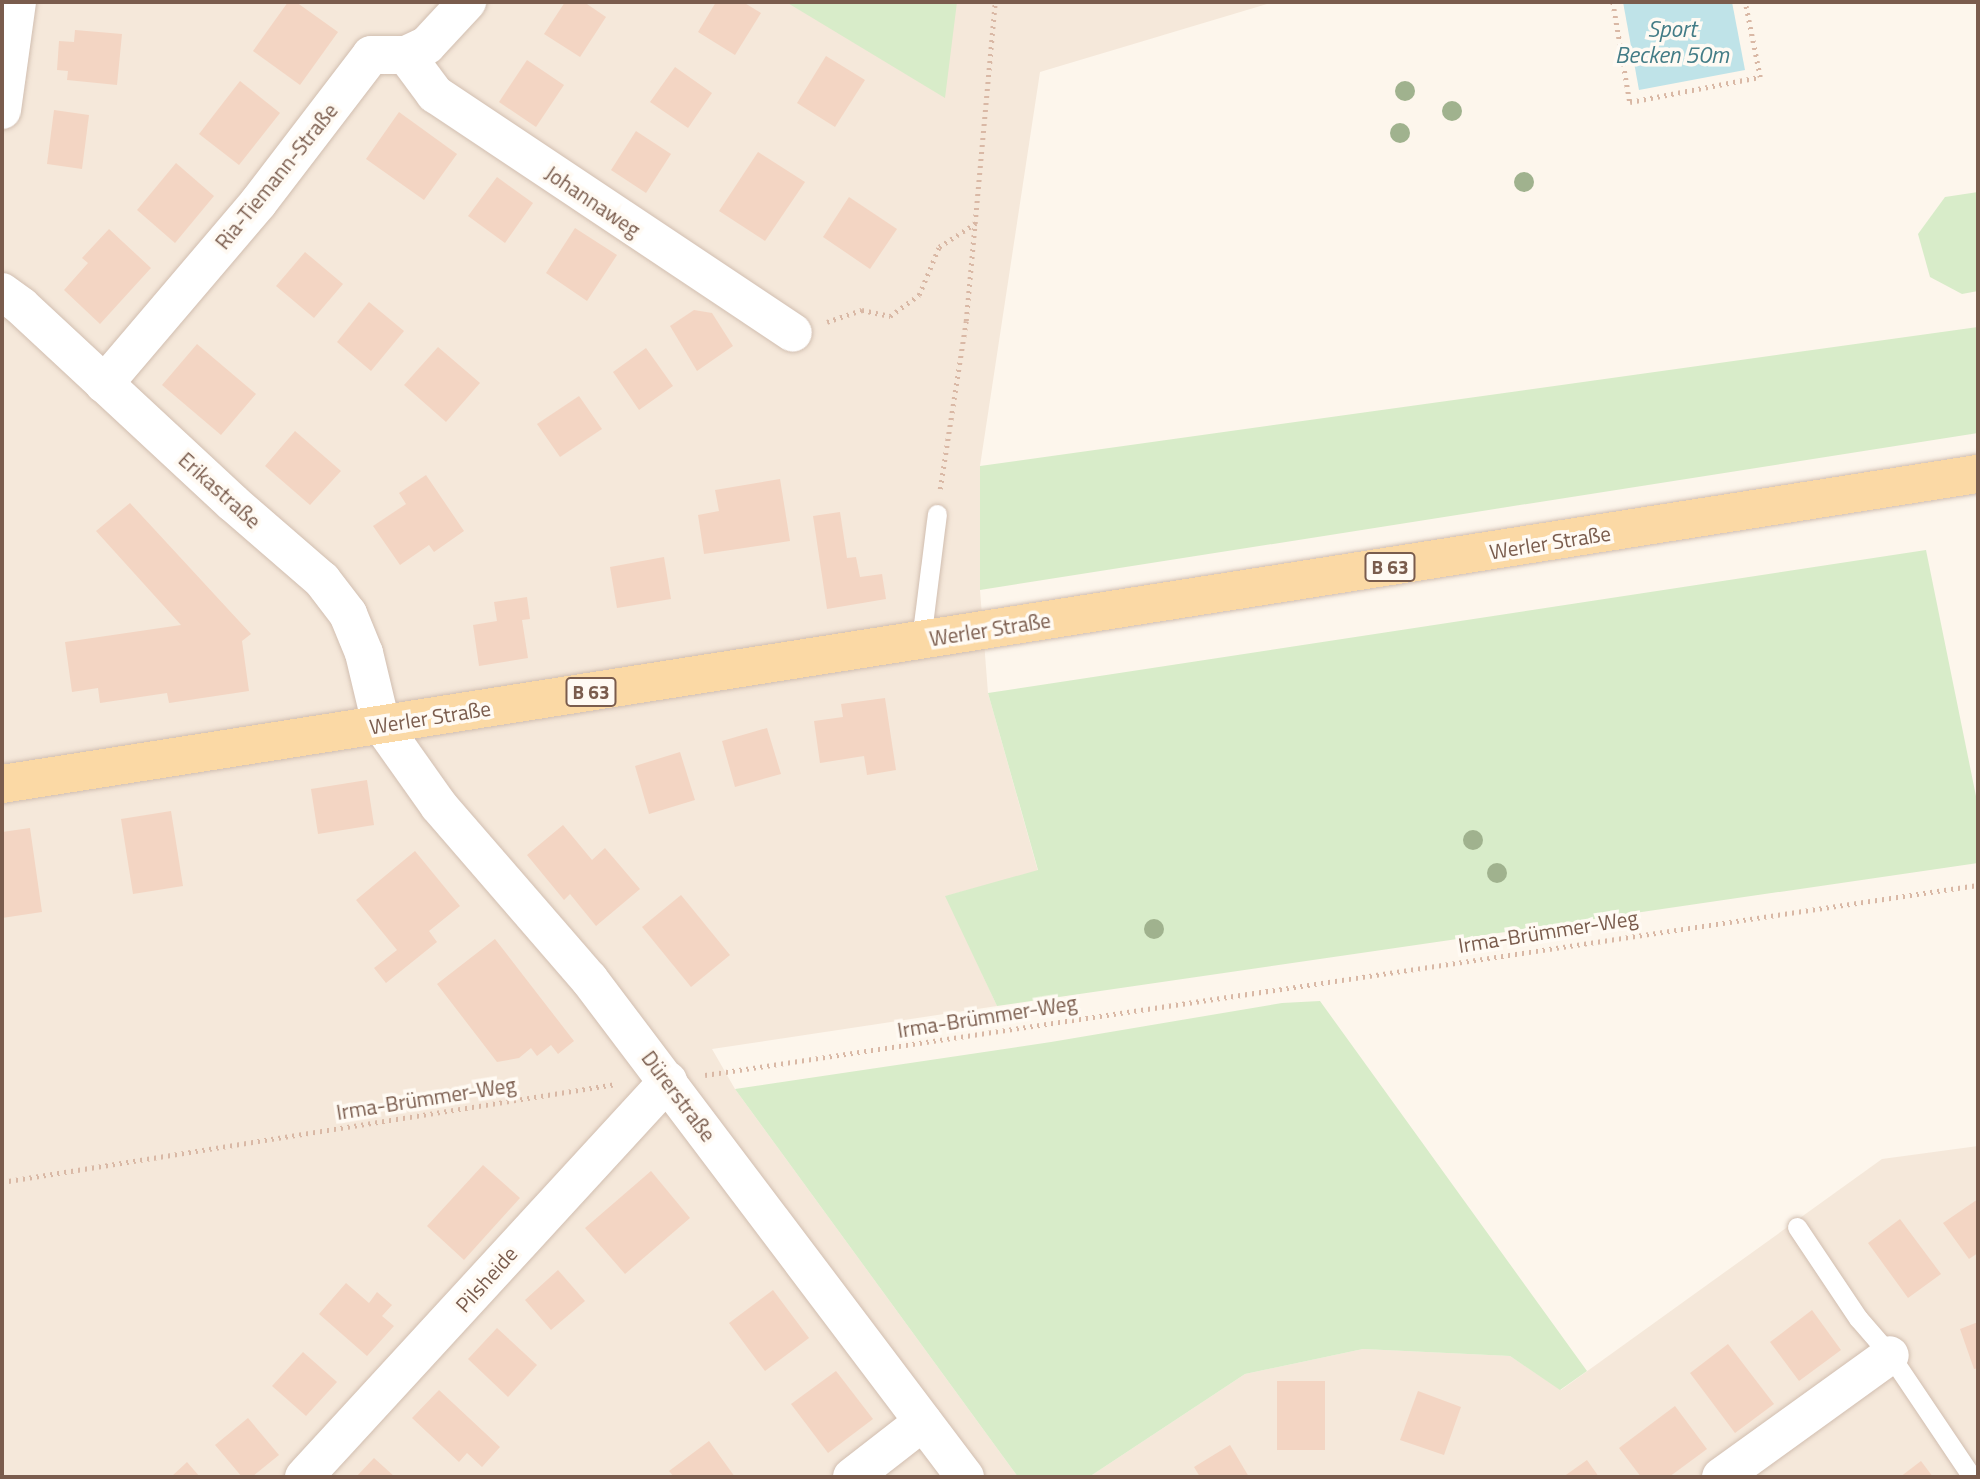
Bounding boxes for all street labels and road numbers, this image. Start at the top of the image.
street label: Ria-Tiemann-Straße [209,98,343,254]
street label: Johannaweg [541,160,645,242]
street label: Erikastraße [174,447,266,533]
street label: Werler Straße [1488,520,1612,564]
road number: B 63 [1364,552,1416,582]
street label: Werler Straße [928,607,1052,651]
road number: B 63 [565,677,617,708]
street label: Werler Straße [368,695,492,739]
street label: Irma-Brümmer-Weg [1456,904,1640,958]
street label: Irma-Brümmer-Weg [895,989,1079,1043]
street label: Dürerstraße [637,1046,721,1146]
street label: Irma-Brümmer-Weg [334,1071,518,1125]
street label: Pilsheide [450,1241,522,1317]

